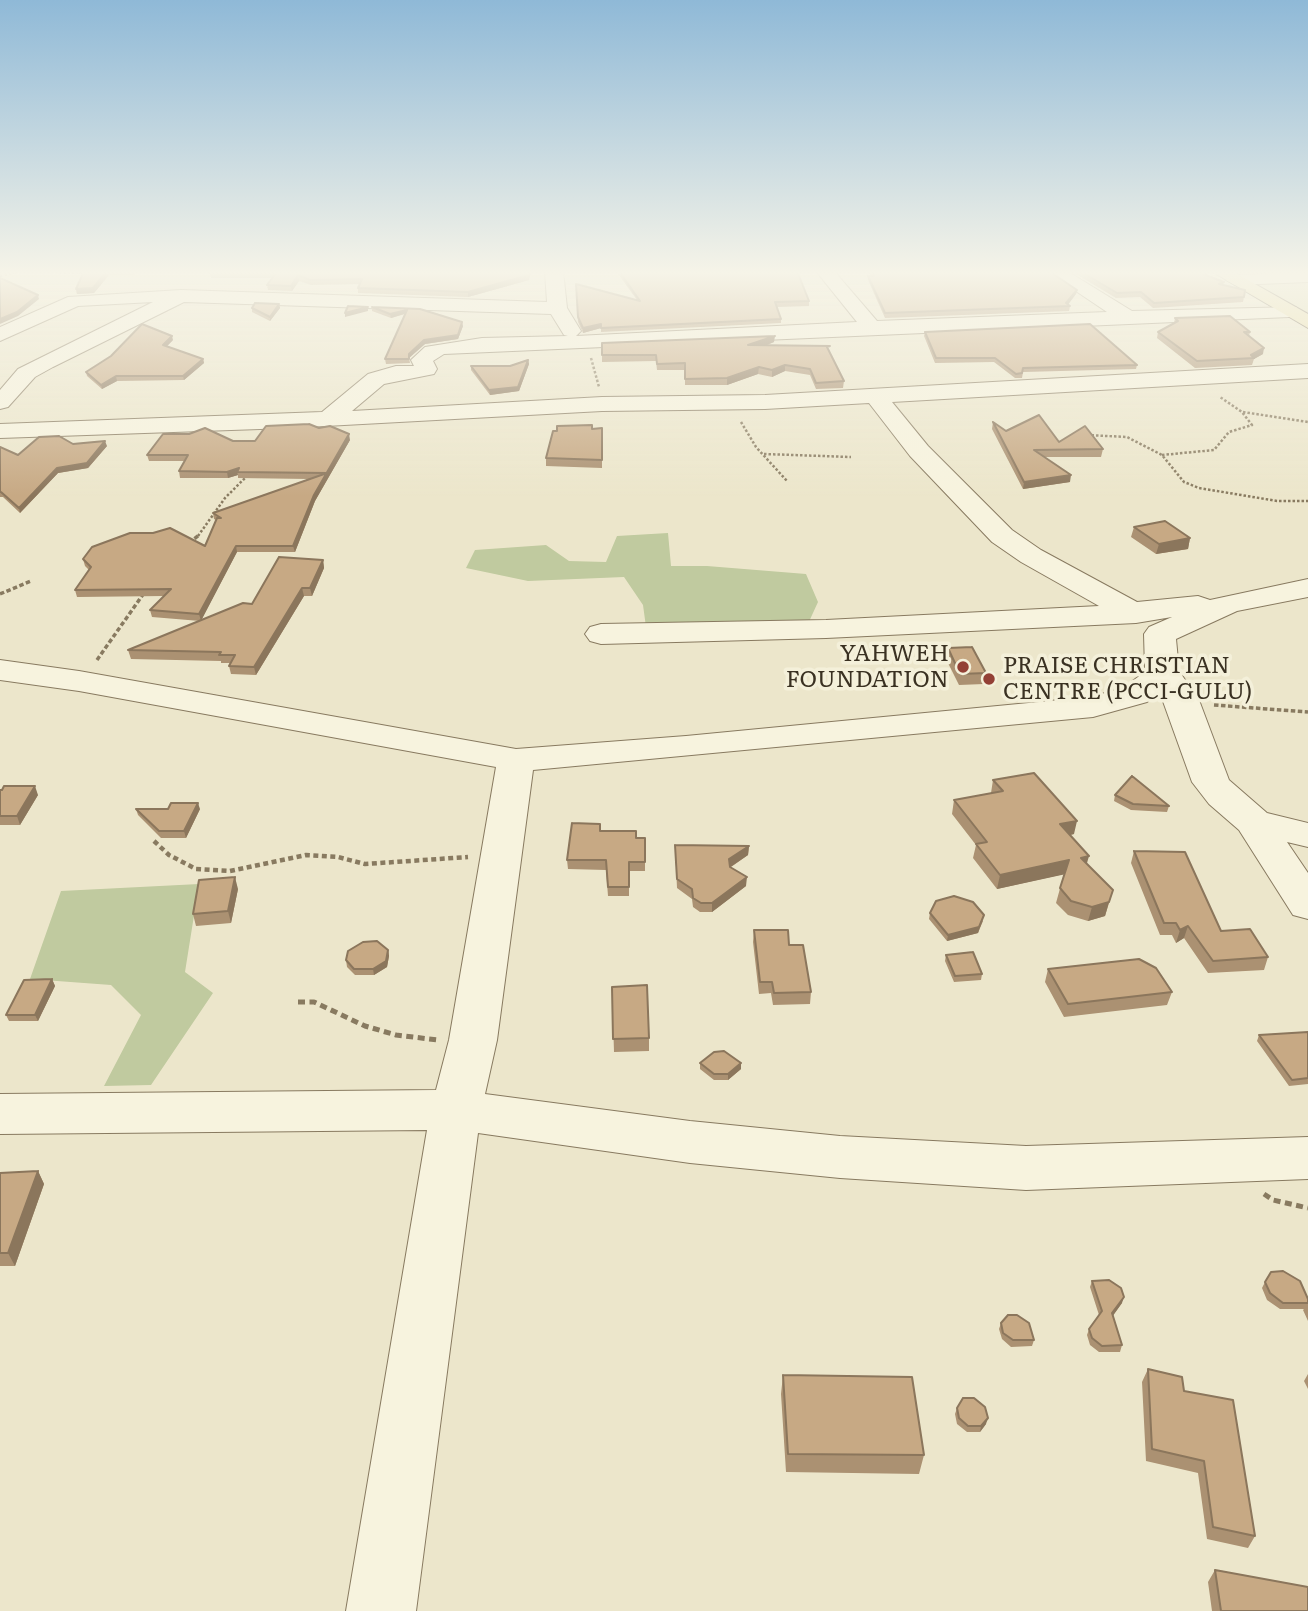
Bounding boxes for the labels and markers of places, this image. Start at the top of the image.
place label: YAHWEH FOUNDATION [786,640,949,694]
place label: PRAISE CHRISTIAN CENTRE (PCCI-GULU) [1003,652,1252,706]
marker: YAHWEH FOUNDATION [955,659,971,675]
marker: PRAISE CHRISTIAN CENTRE (PCCI-GULU) [981,671,997,687]

